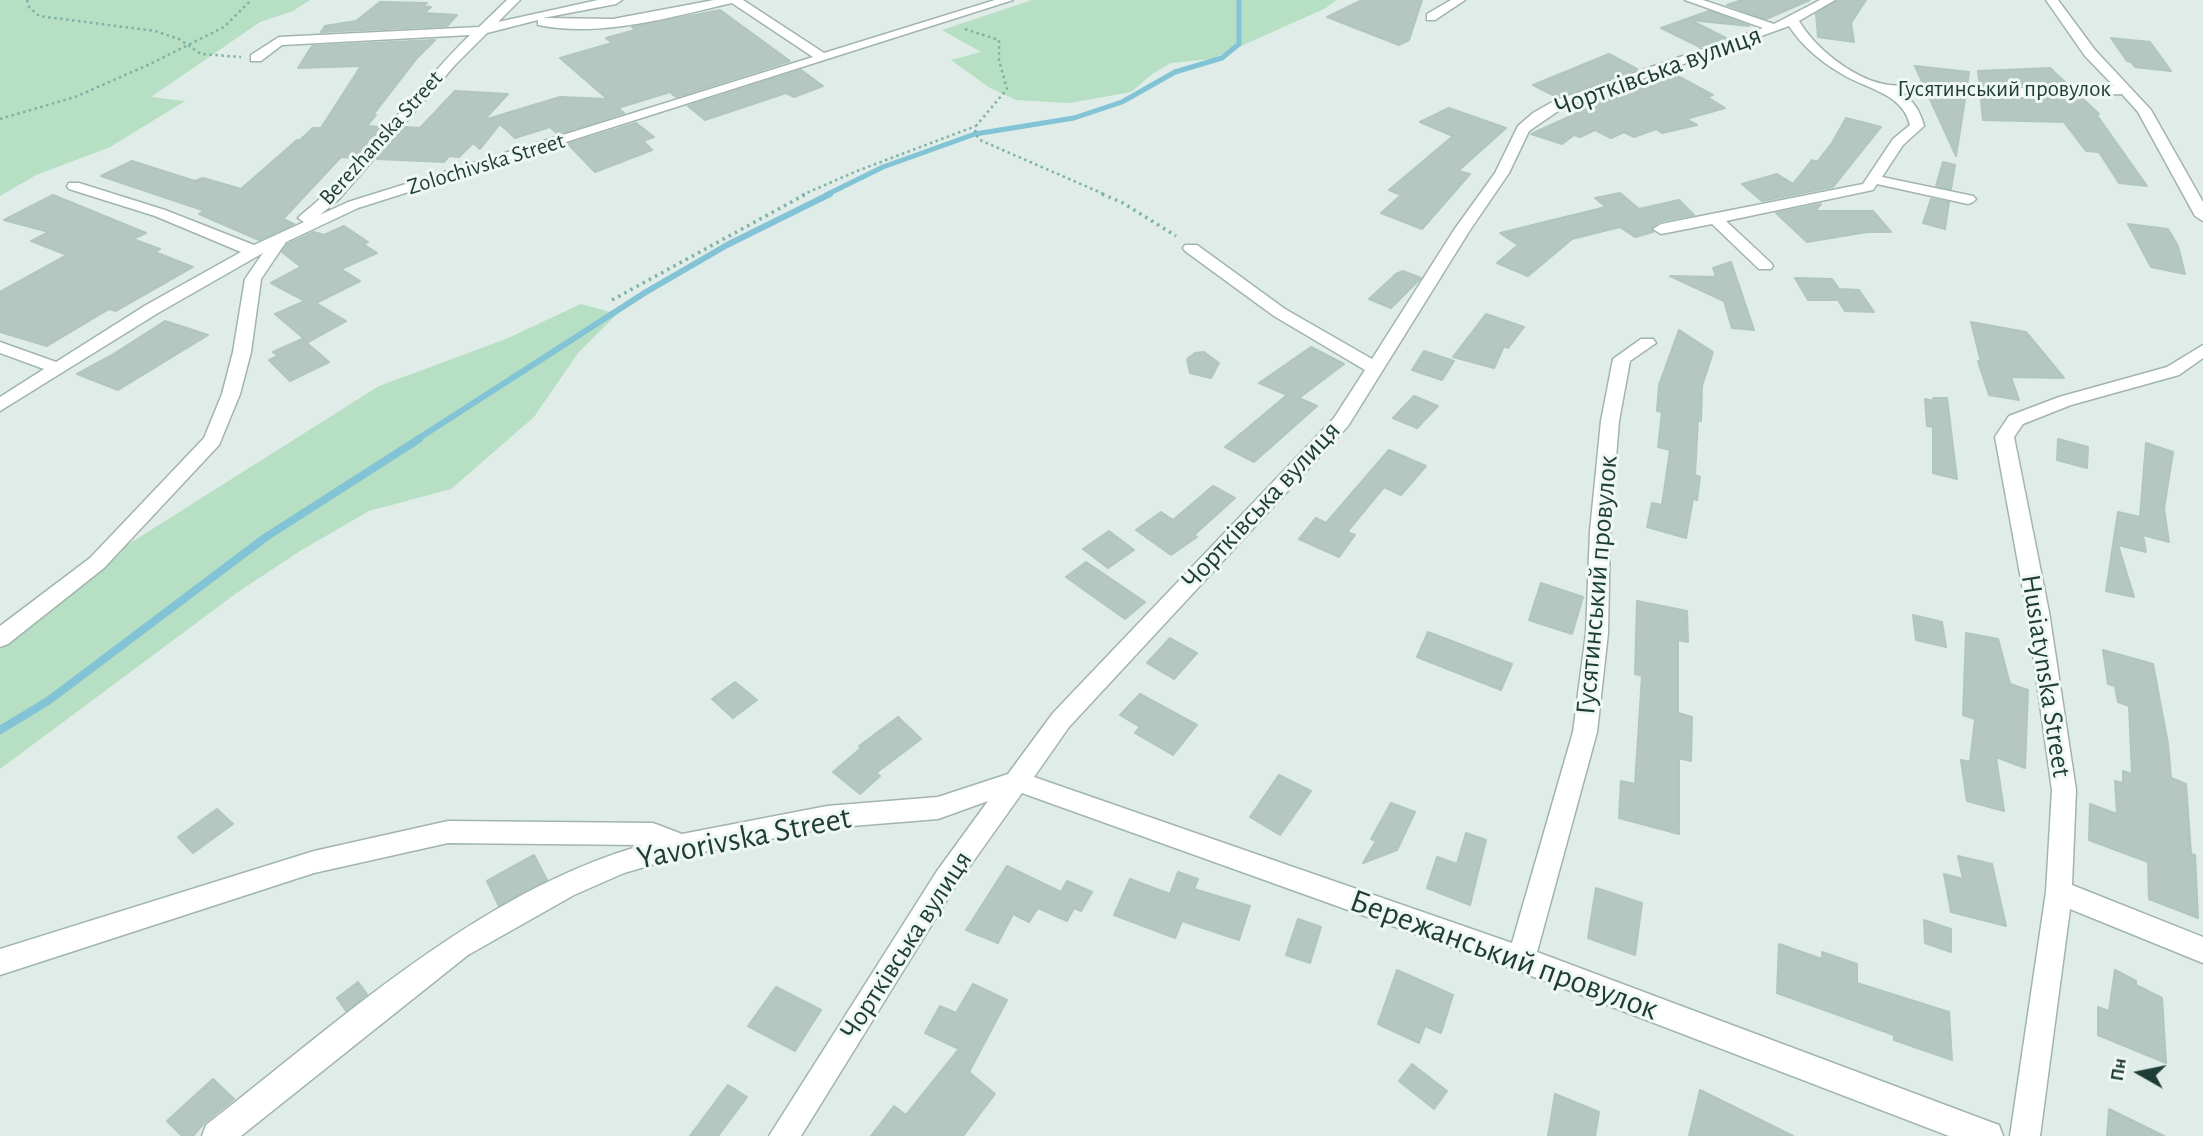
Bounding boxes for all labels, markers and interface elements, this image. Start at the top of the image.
street label: Чортківська вулиця [1550,18,1766,124]
street label: Berezhanska Street [313,65,449,211]
street label: Гусятинський провулок [1897,75,2111,103]
street label: Zolochivska Street [404,127,568,201]
street label: Чортківська вулиця [1174,414,1348,596]
street label: Гусятинський провулок [1569,454,1625,716]
street label: Husiatynska Street [2013,572,2079,780]
street label: Yavorivska Street [634,798,854,878]
street label: Чортківська вулиця [833,844,979,1046]
street label: Бережанський провулок [1344,881,1664,1029]
north arrow [2105,1038,2175,1108]
text: Пн [2108,1057,2130,1083]

